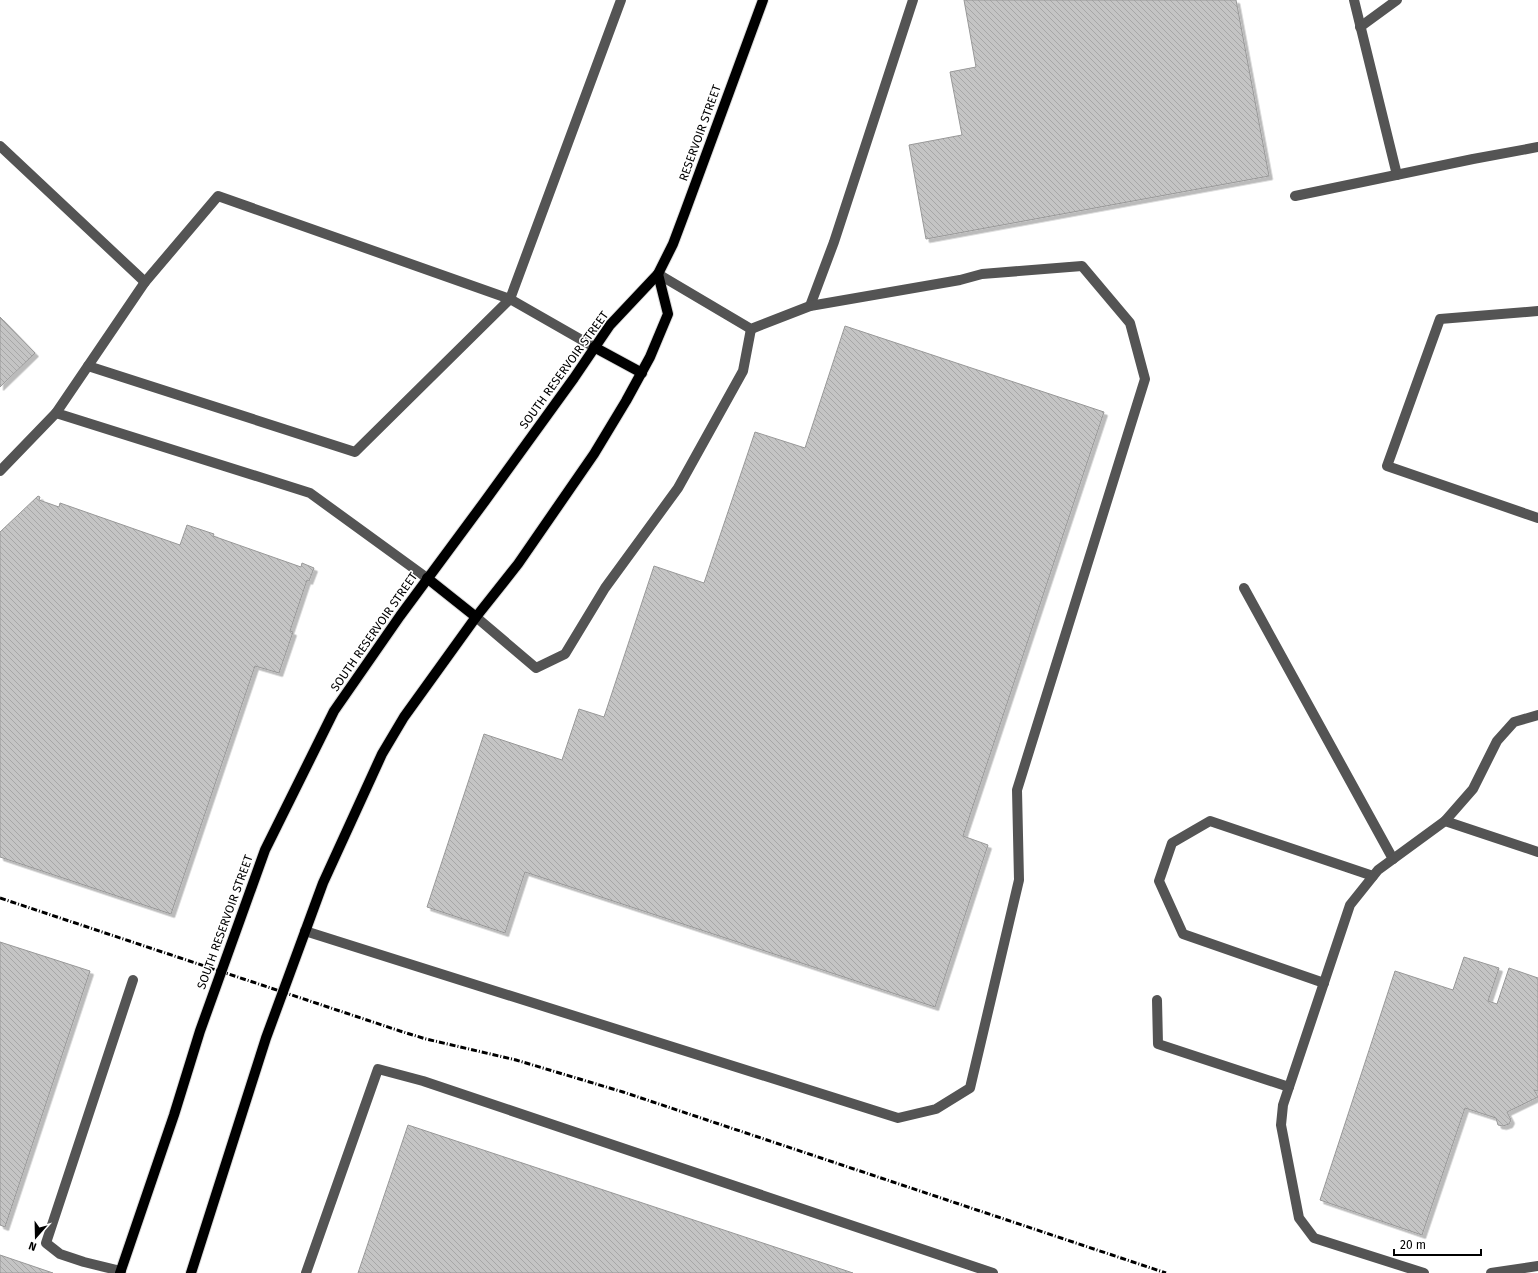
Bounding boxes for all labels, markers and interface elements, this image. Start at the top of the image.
street label: RESERVOIR STREET [676,82,724,183]
street label: SOUTH RESERVOIR STREET [517,308,612,431]
street label: SOUTH RESERVOIR STREET [328,569,421,694]
street label: SOUTH RESERVOIR STREET [194,852,256,991]
north arrow [16,1217,56,1257]
scale bar [1394,1231,1481,1257]
text: 20 m [1400,1238,1426,1252]
text: N [27,1239,38,1253]

